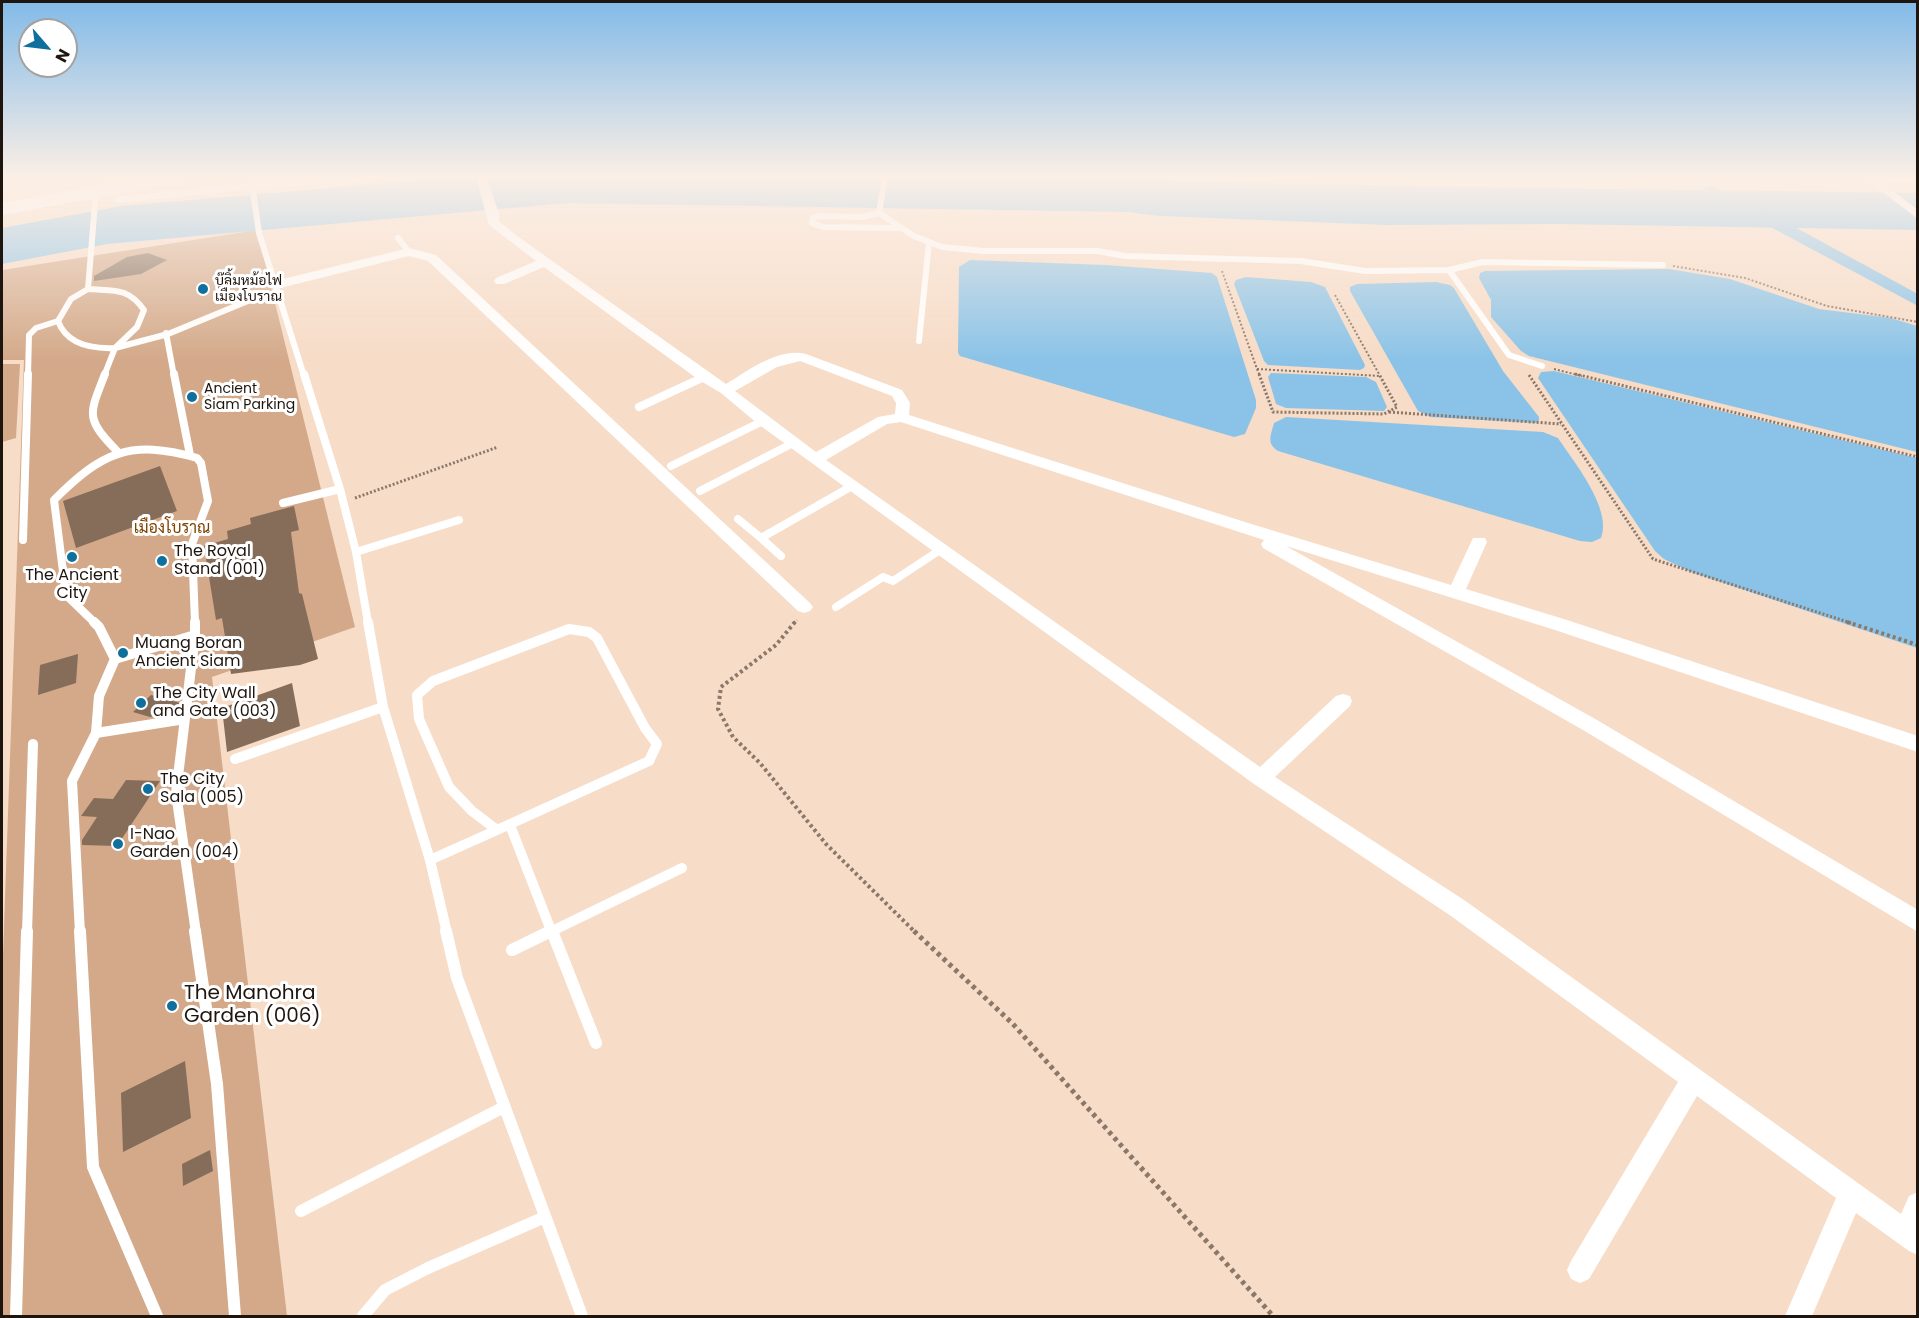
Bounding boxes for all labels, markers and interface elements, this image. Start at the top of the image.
north arrow [18,18,78,78]
text: N [50,45,76,66]
place label: บู๊ลิ้มหม้อไฟ เมืองโบราณ [215,273,282,306]
marker: บู๊ลิ้มหม้อไฟ เมืองโบราณ [196,282,210,296]
place label: Ancient Siam Parking [204,381,295,413]
marker: Ancient Siam Parking [185,390,199,404]
park label: เมืองโบราณ [134,519,210,539]
place label: The Royal Stand (001) [174,542,265,580]
marker: The Ancient City [65,550,79,564]
marker: The Royal Stand (001) [155,554,169,568]
place label: The Ancient City [25,566,119,604]
place label: Muang Boran Ancient Siam [135,634,242,672]
marker: Muang Boran Ancient Siam [116,646,130,660]
place label: The City Wall and Gate (003) [153,684,276,722]
marker: The City Wall and Gate (003) [134,696,148,710]
place label: The City Sala (005) [160,770,244,808]
marker: The City Sala (005) [141,782,155,796]
place label: I-Nao Garden (004) [130,825,239,863]
marker: I-Nao Garden (004) [111,837,125,851]
place label: The Manohra Garden (006) [184,982,321,1029]
marker: The Manohra Garden (006) [165,999,179,1013]

